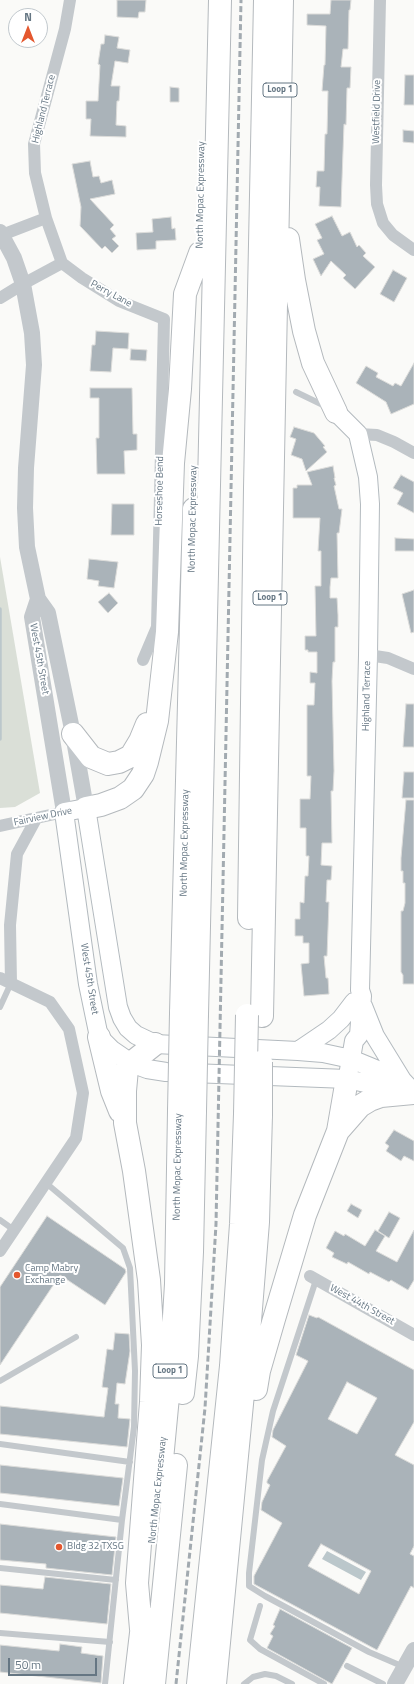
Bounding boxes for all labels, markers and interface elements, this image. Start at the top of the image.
north arrow [8,8,48,48]
text: N [24,9,32,25]
street label: Highland Terrace [30,73,58,145]
street label: Westfield Drive [370,80,384,144]
road number: Loop 1 [263,83,297,97]
street label: North Mopac Expressway [194,141,208,249]
street label: Perry Lane [88,278,134,310]
street label: Horseshoe Bend [153,456,167,526]
street label: North Mopac Expressway [186,465,200,573]
road number: Loop 1 [253,591,287,605]
street label: West 45th Street [27,622,51,696]
street label: Highland Terrace [360,661,374,731]
street label: North Mopac Expressway [178,789,192,897]
street label: Fairview Drive [13,805,73,829]
street label: West 45th Street [77,942,101,1016]
street label: North Mopac Expressway [171,1113,185,1221]
place label: Camp Mabry Exchange [25,1263,78,1286]
marker: Camp Mabry Exchange [12,1270,22,1280]
street label: West 44th Street [328,1282,396,1328]
road number: Loop 1 [153,1364,187,1378]
street label: North Mopac Expressway [146,1436,170,1544]
place label: Bldg 32 TXSG [67,1541,124,1553]
marker: Bldg 32 TXSG [54,1542,64,1552]
scale bar [10,1650,99,1676]
text: 50 m [15,1655,41,1674]

